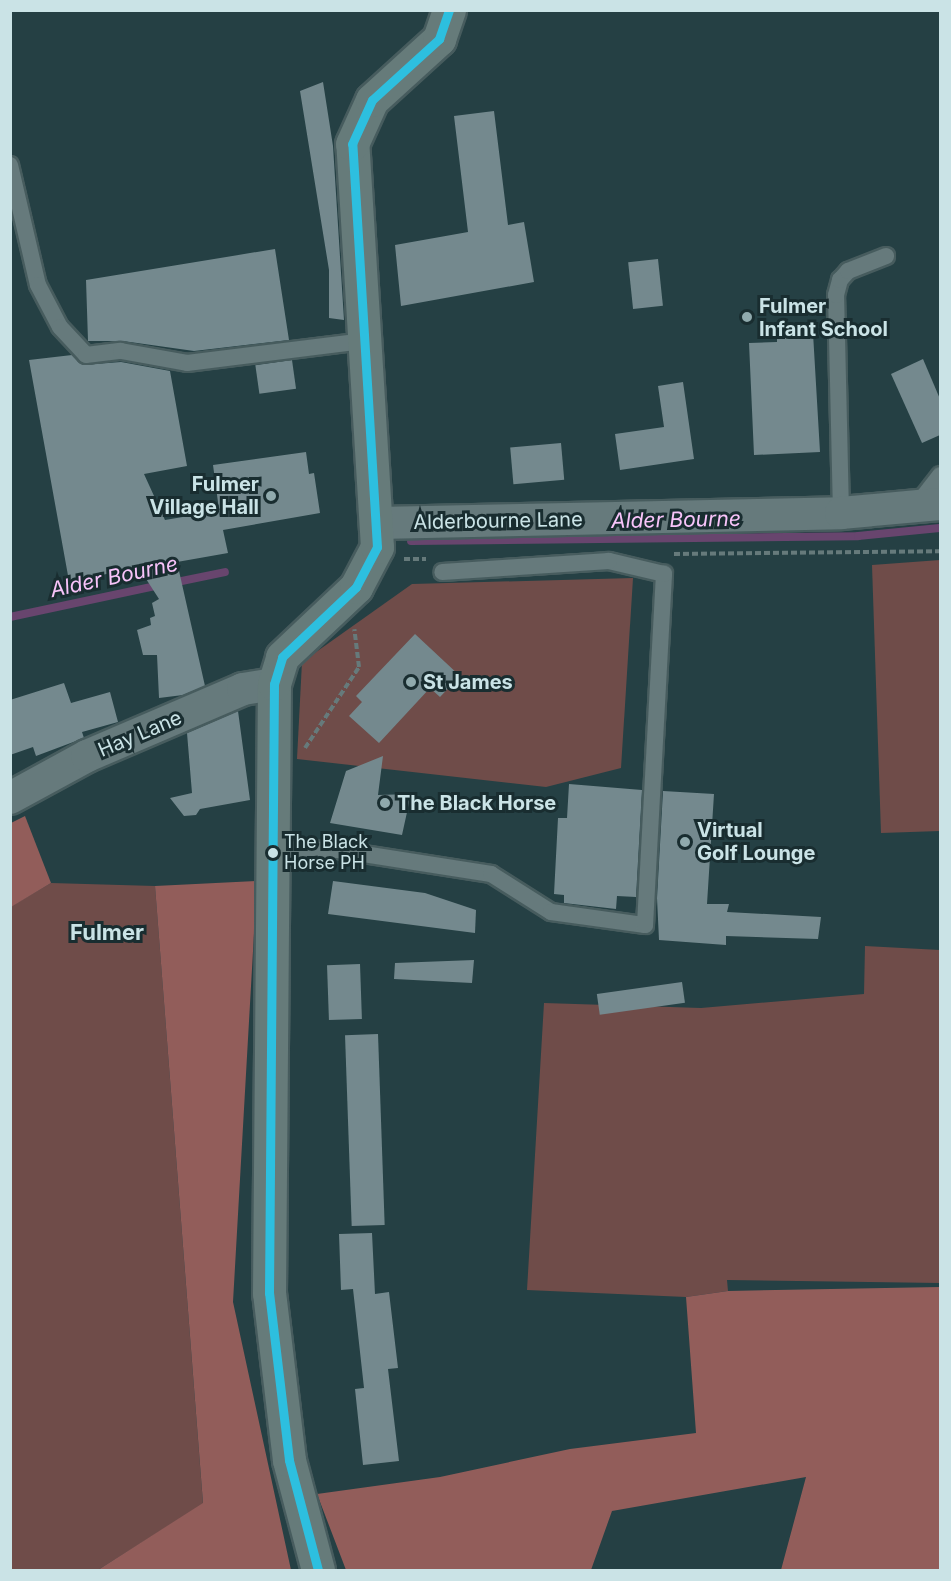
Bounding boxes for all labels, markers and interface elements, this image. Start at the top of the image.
place label: Fulmer Infant School [759,294,888,341]
marker: Fulmer Infant School [740,310,754,324]
place label: Fulmer Village Hall [150,472,259,519]
marker: Fulmer Village Hall [264,489,278,503]
water label: Alder Bourne [611,506,741,534]
street label: Alderbourne Lane [413,508,583,534]
water label: Alder Bourne [48,551,180,603]
place label: St James [423,670,513,694]
marker: St James [404,675,418,689]
street label: Hay Lane [94,706,186,762]
place label: The Black Horse [397,791,556,815]
marker: The Black Horse [378,796,392,810]
place label: Virtual Golf Lounge [697,819,815,866]
place label: The Black Horse PH [284,832,368,874]
marker: Virtual Golf Lounge [678,835,692,849]
marker: The Black Horse PH [267,847,279,859]
district label: Fulmer [70,920,144,946]

